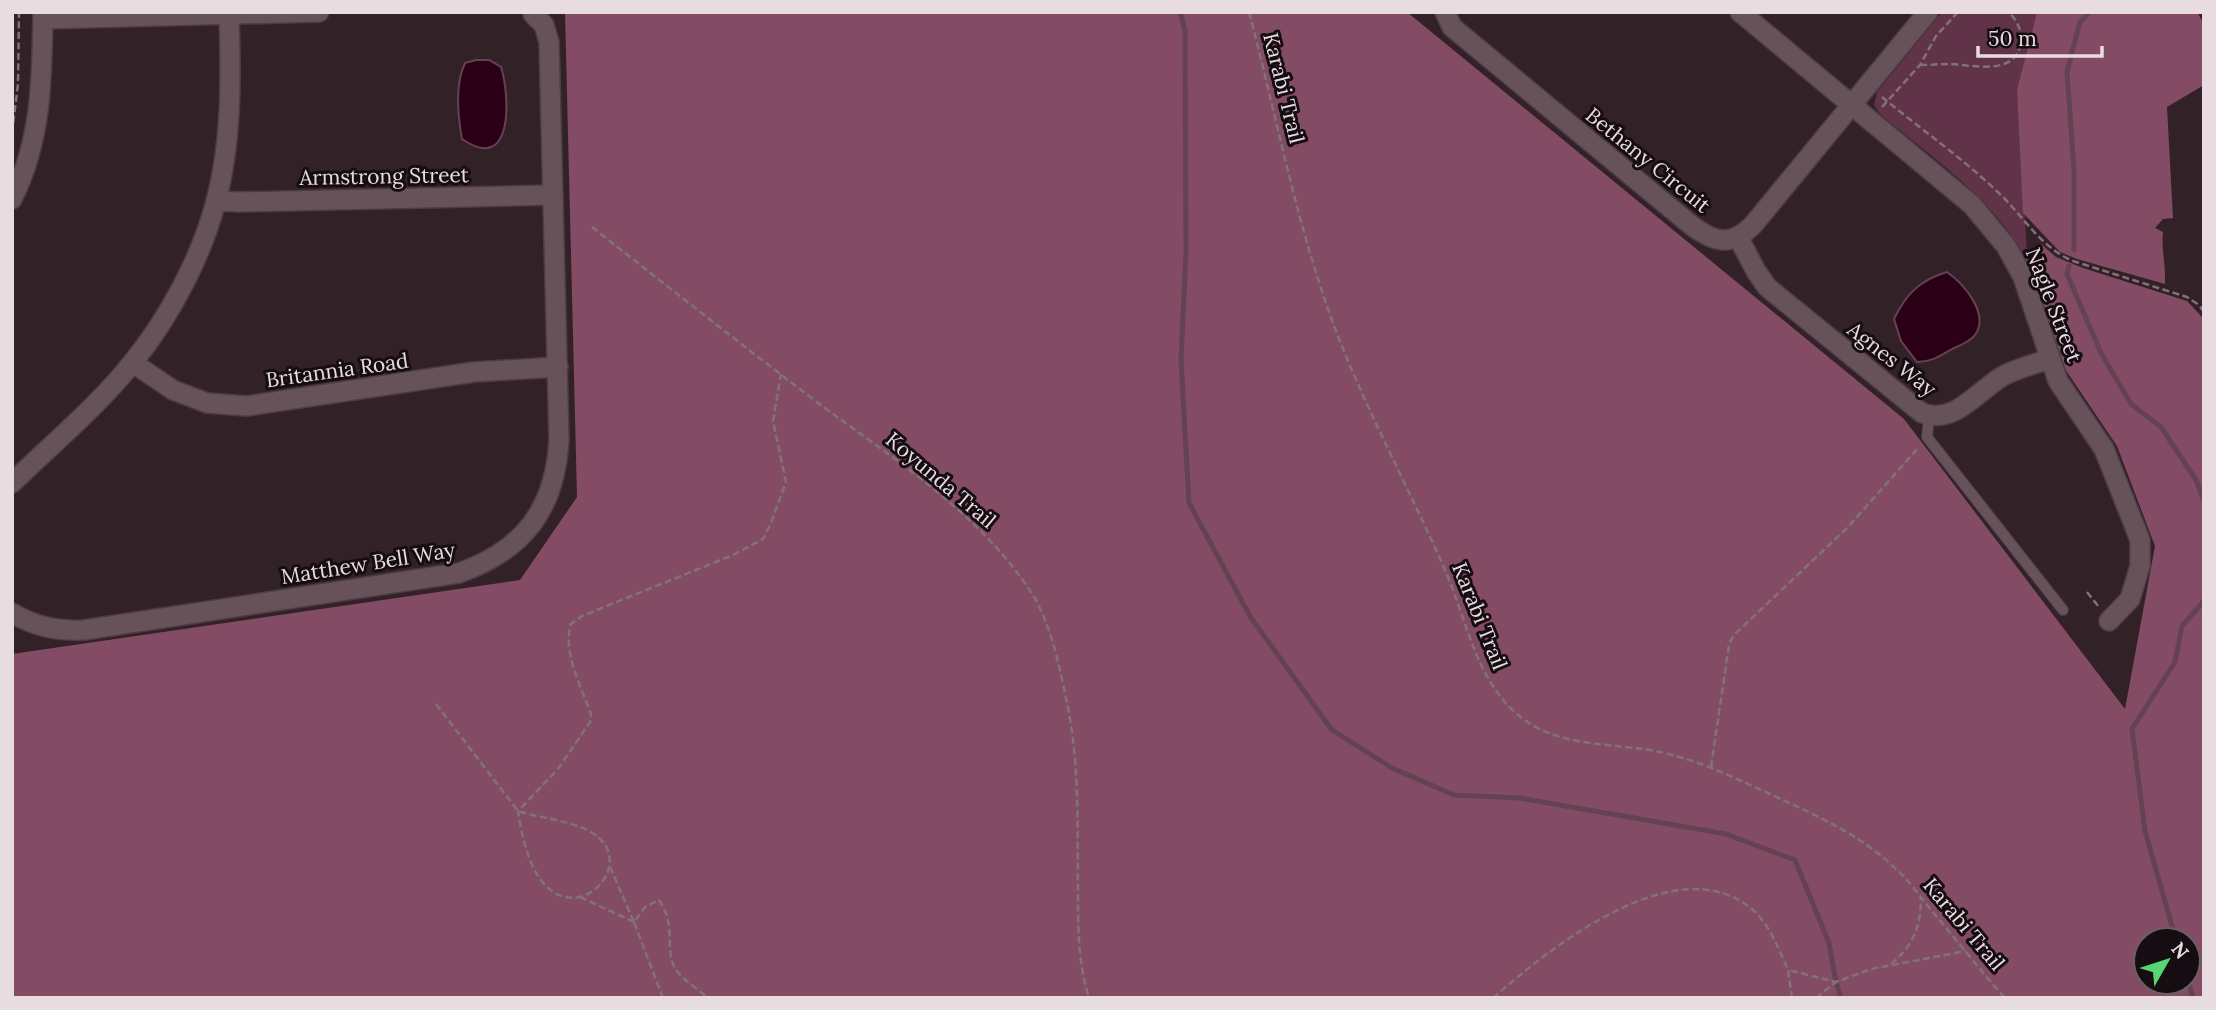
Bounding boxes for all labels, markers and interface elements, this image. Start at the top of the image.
scale bar [1978,14,2102,58]
text: 50 m [1988,25,2037,52]
street label: Karabi Trail [1257,30,1311,146]
street label: Bethany Circuit [1580,101,1716,219]
street label: Armstrong Street [298,161,470,191]
street label: Nagle Street [2020,244,2089,367]
street label: Agnes Way [1841,315,1942,402]
street label: Britannia Road [264,347,410,393]
street label: Koyunda Trail [880,426,1002,534]
street label: Matthew Bell Way [279,536,457,590]
street label: Karabi Trail [1446,558,1514,674]
street label: Karabi Trail [1917,872,2011,976]
north arrow [2132,926,2202,996]
text: N [2166,937,2194,964]

